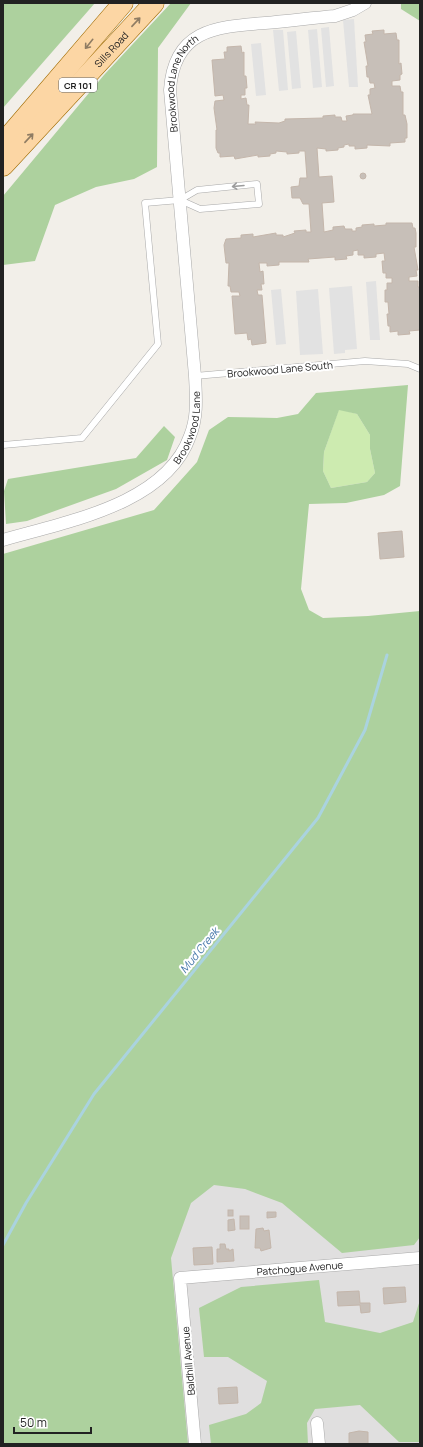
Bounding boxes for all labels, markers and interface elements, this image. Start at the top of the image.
one-way arrow [132,16,141,27]
street label: Sills Road [91,28,131,70]
street label: Brookwood Lane North [163,31,201,133]
one-way arrow [85,38,93,49]
road number: CR 101 [59,78,97,92]
one-way arrow [25,133,34,143]
one-way arrow [231,183,244,190]
street label: Brookwood Lane South [227,357,333,381]
street label: Brookwood Lane [170,391,203,467]
water label: Mud Creek [176,923,223,976]
street label: Patchogue Avenue [256,1257,344,1279]
street label: Baldhill Avenue [178,1326,198,1396]
scale bar [14,1409,91,1435]
text: 50 m [20,1414,47,1431]

